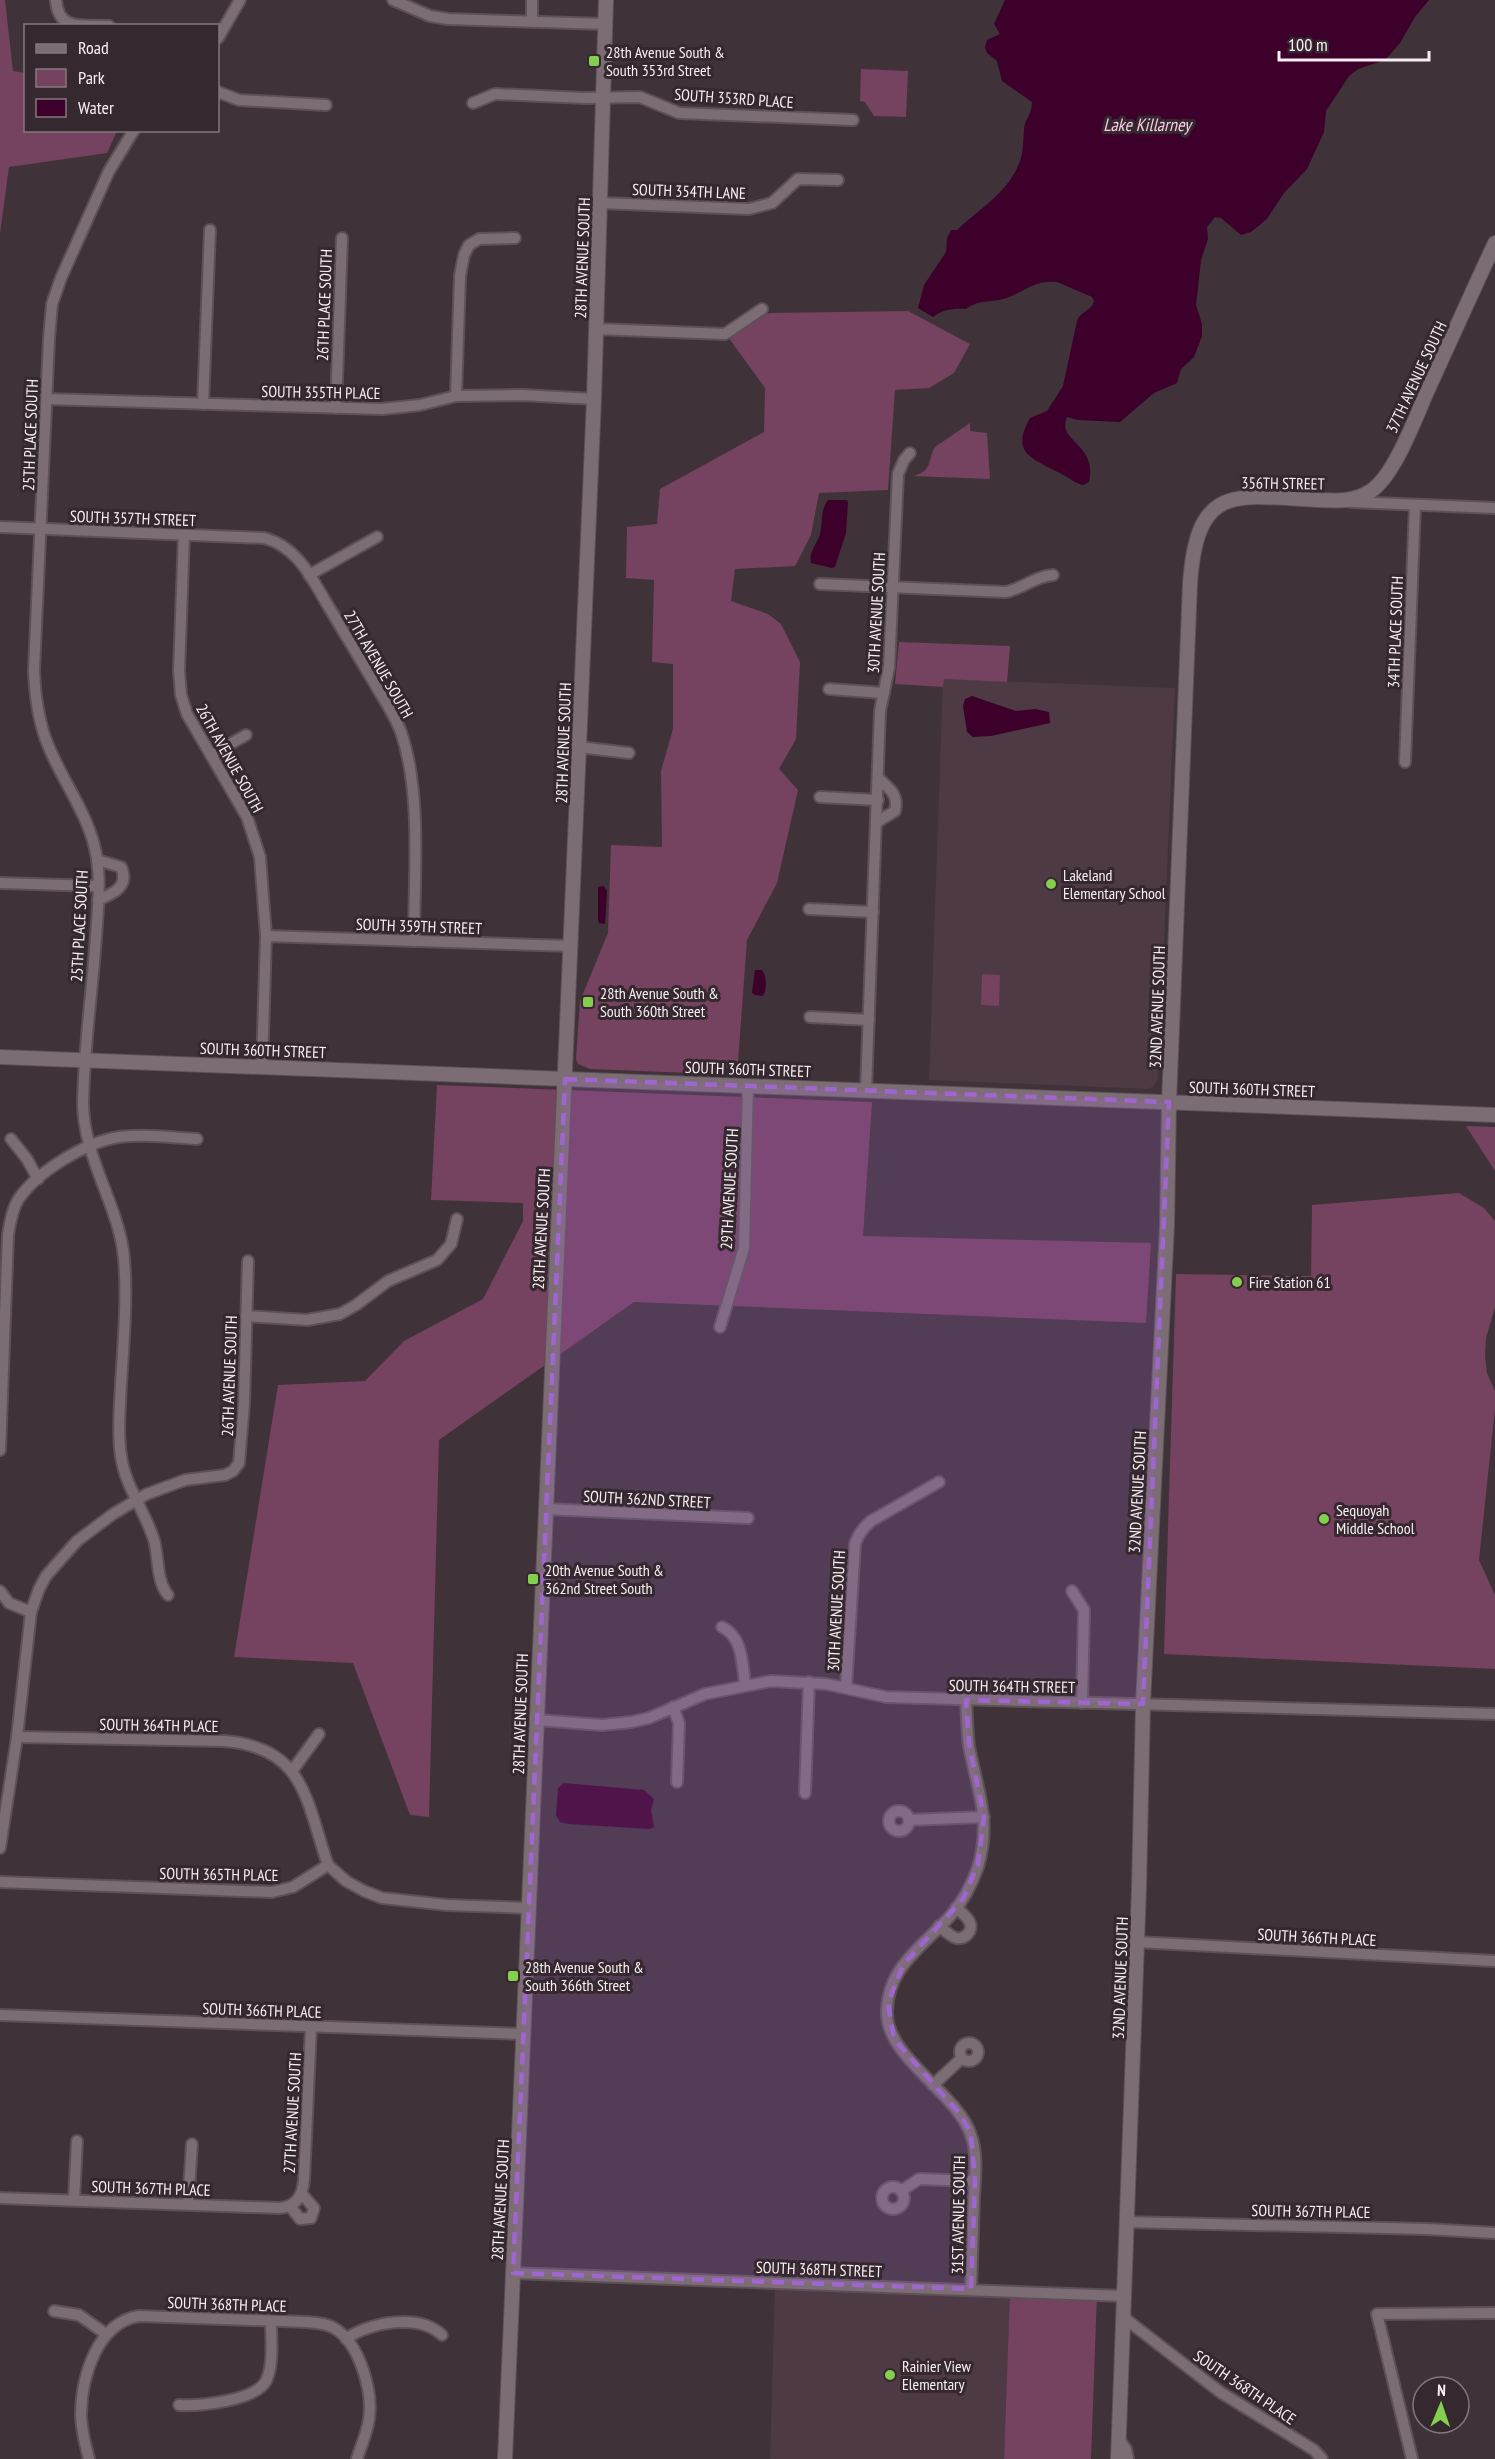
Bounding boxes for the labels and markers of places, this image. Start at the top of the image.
place label: 28th Avenue South & South 353rd Street [606,42,725,80]
marker: 28th Avenue South & South 353rd Street [587,54,601,68]
place label: Lakeland Elementary School [1063,865,1166,903]
marker: Lakeland Elementary School [1044,877,1058,891]
place label: 28th Avenue South & South 360th Street [600,983,719,1021]
marker: 28th Avenue South & South 360th Street [581,995,595,1009]
place label: Fire Station 61 [1249,1272,1331,1292]
marker: Fire Station 61 [1230,1275,1244,1289]
place label: Sequoyah Middle School [1336,1500,1415,1538]
marker: Sequoyah Middle School [1317,1512,1331,1526]
place label: 20th Avenue South & 362nd Street South [545,1560,664,1598]
marker: 20th Avenue South & 362nd Street South [526,1572,540,1586]
place label: 28th Avenue South & South 366th Street [525,1957,644,1995]
marker: 28th Avenue South & South 366th Street [506,1969,520,1983]
place label: Rainier View Elementary [902,2356,971,2394]
marker: Rainier View Elementary [883,2368,897,2382]

